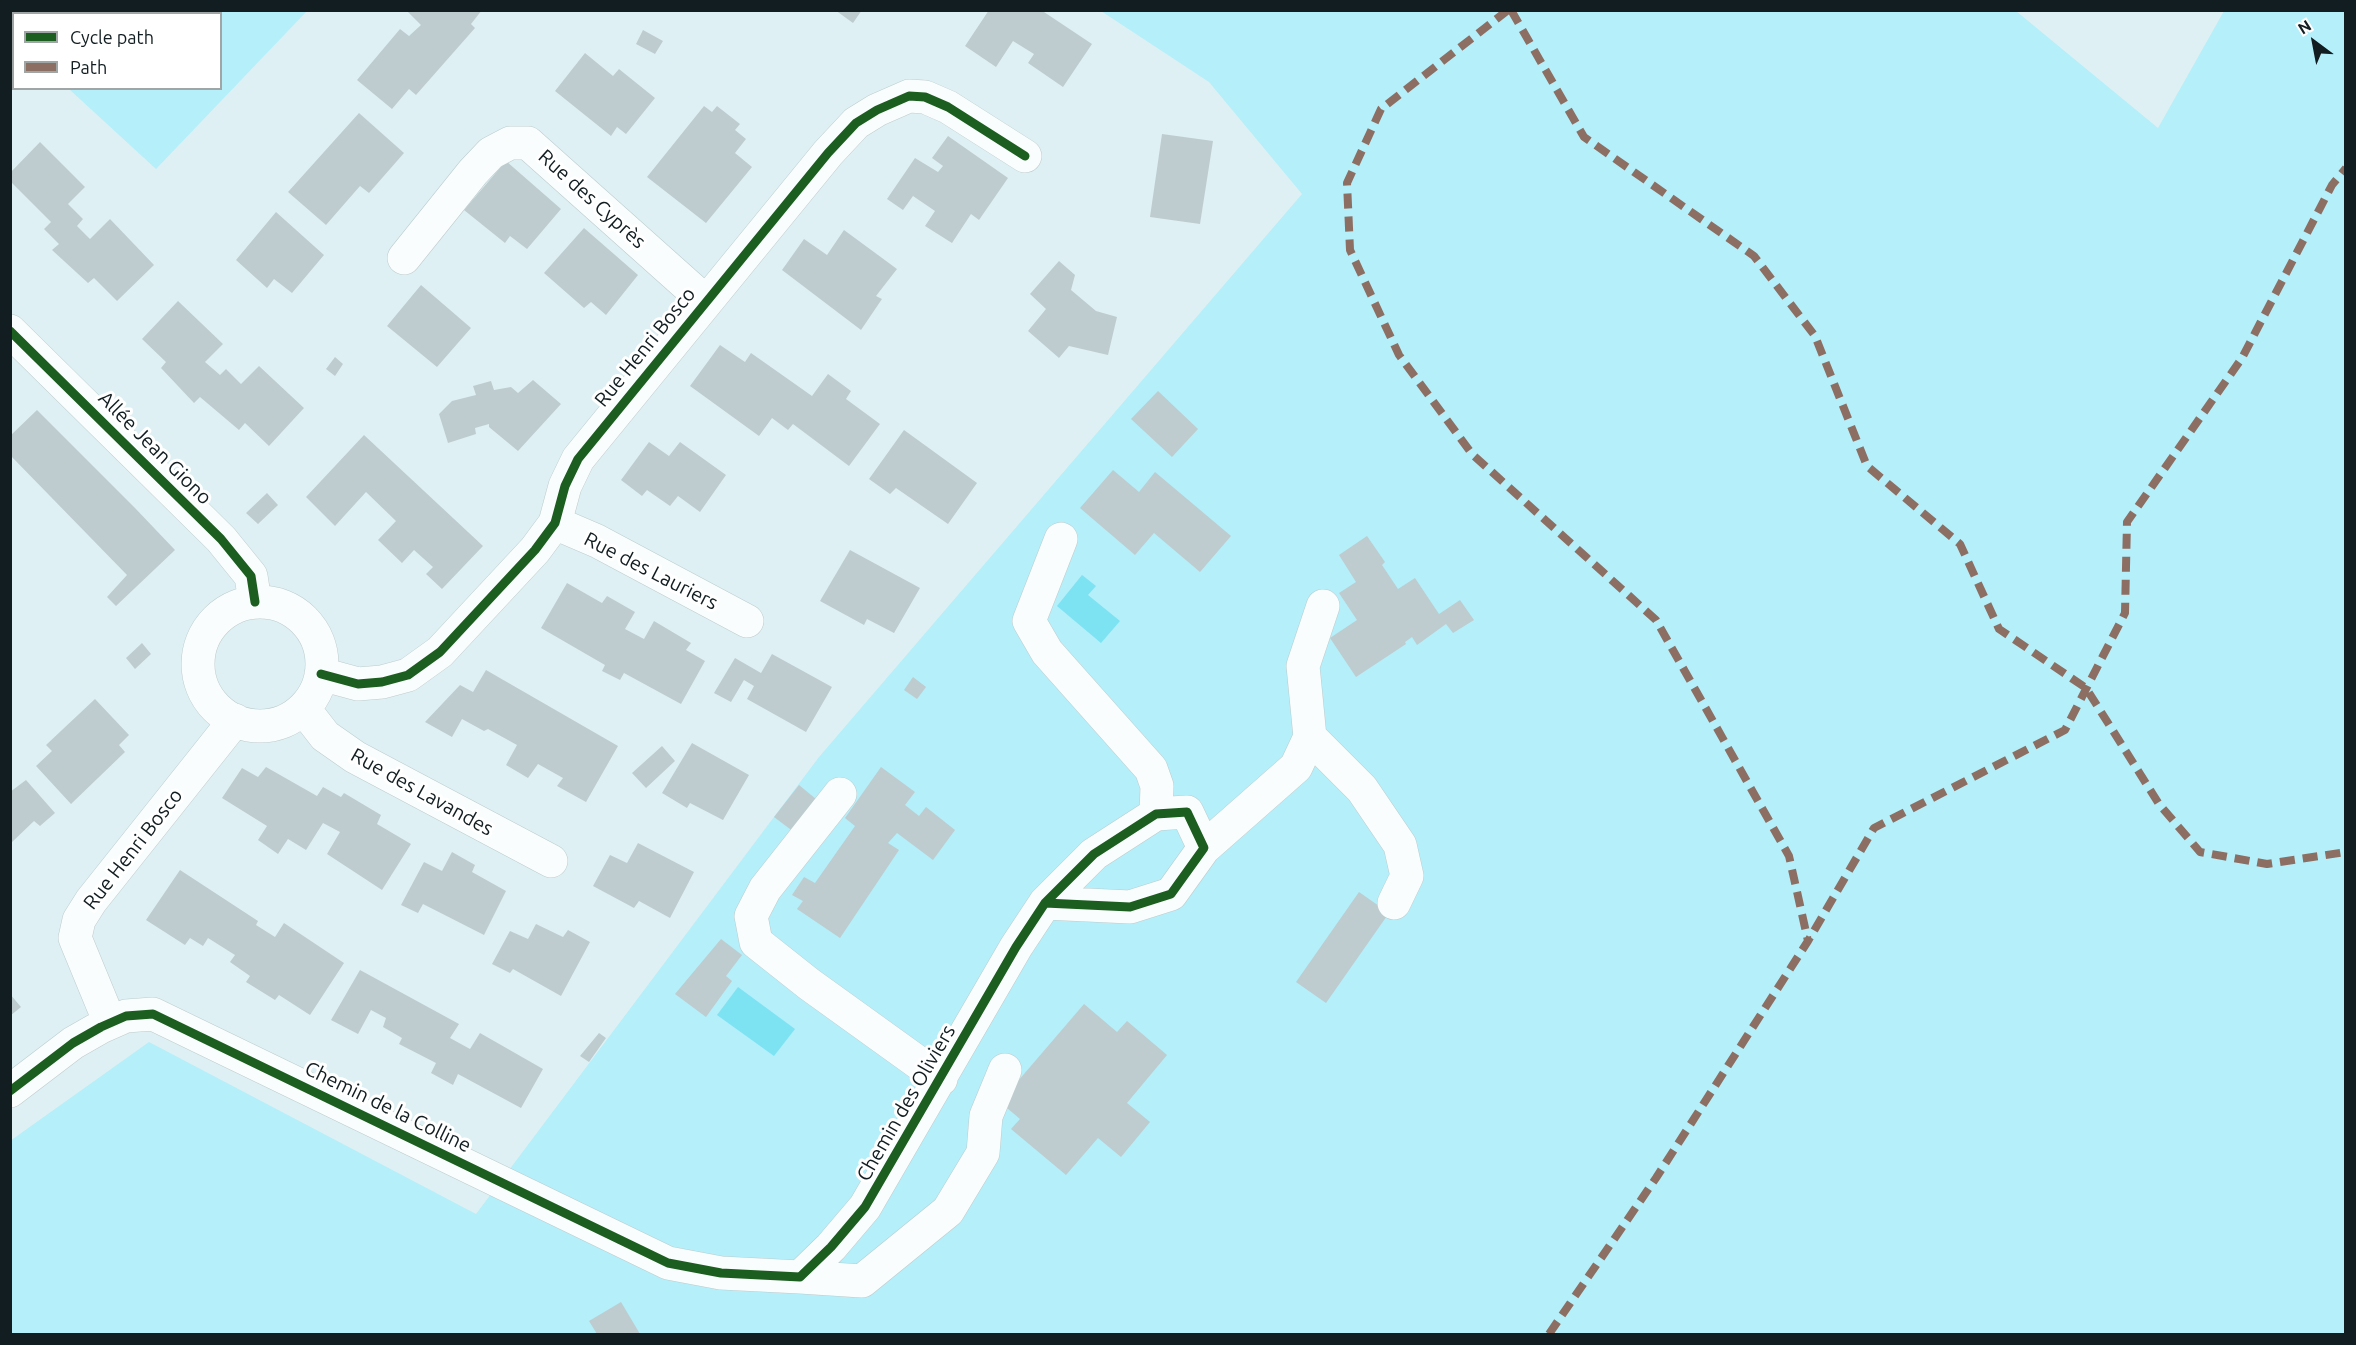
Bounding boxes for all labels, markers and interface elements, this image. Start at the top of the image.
legend [12,12,222,90]
north arrow [2284,12,2344,72]
text: N [2295,16,2314,38]
text: Cycle path [70,27,154,47]
text: Path [70,57,107,77]
street label: Rue des Cyprès [533,144,651,254]
street label: Rue Henri Bosco [589,282,701,412]
street label: Allée Jean Giono [93,386,217,510]
street label: Rue des Lauriers [580,527,722,615]
street label: Rue des Lavandes [347,743,497,841]
street label: Rue Henri Bosco [78,784,188,914]
street label: Chemin des Oliviers [852,1021,960,1185]
street label: Chemin de la Colline [301,1056,475,1158]

